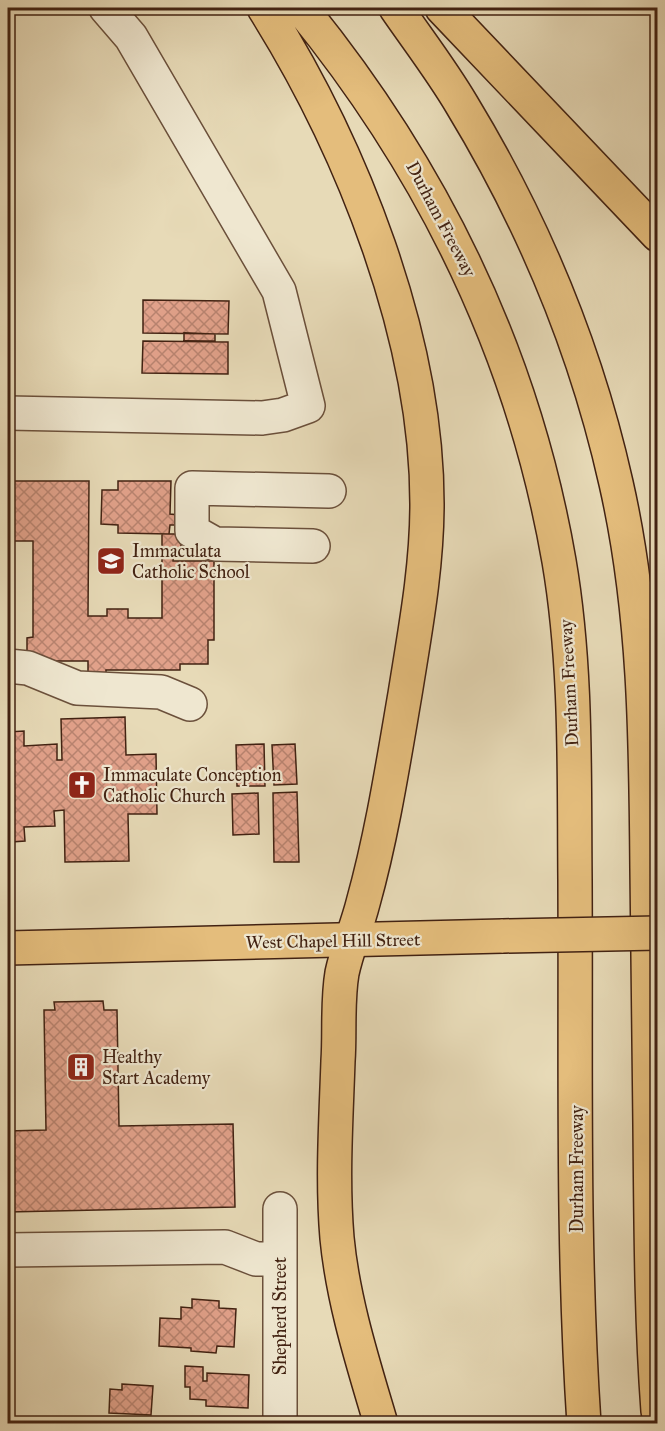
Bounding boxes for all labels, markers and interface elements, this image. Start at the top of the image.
street label: Durham Freeway [401,158,481,281]
place label: Immaculata Catholic School [132,540,250,583]
school or university icon: Immaculata Catholic School [95,545,127,577]
street label: Durham Freeway [555,618,583,747]
place label: Immaculate Conception Catholic Church [103,764,282,807]
church icon: Immaculate Conception Catholic Church [66,769,98,801]
street label: West Chapel Hill Street [245,928,421,954]
place label: Healthy Start Academy [102,1046,211,1089]
building icon: Healthy Start Academy [65,1051,97,1083]
street label: Durham Freeway [566,1105,588,1233]
street label: Shepherd Street [269,1256,291,1375]

